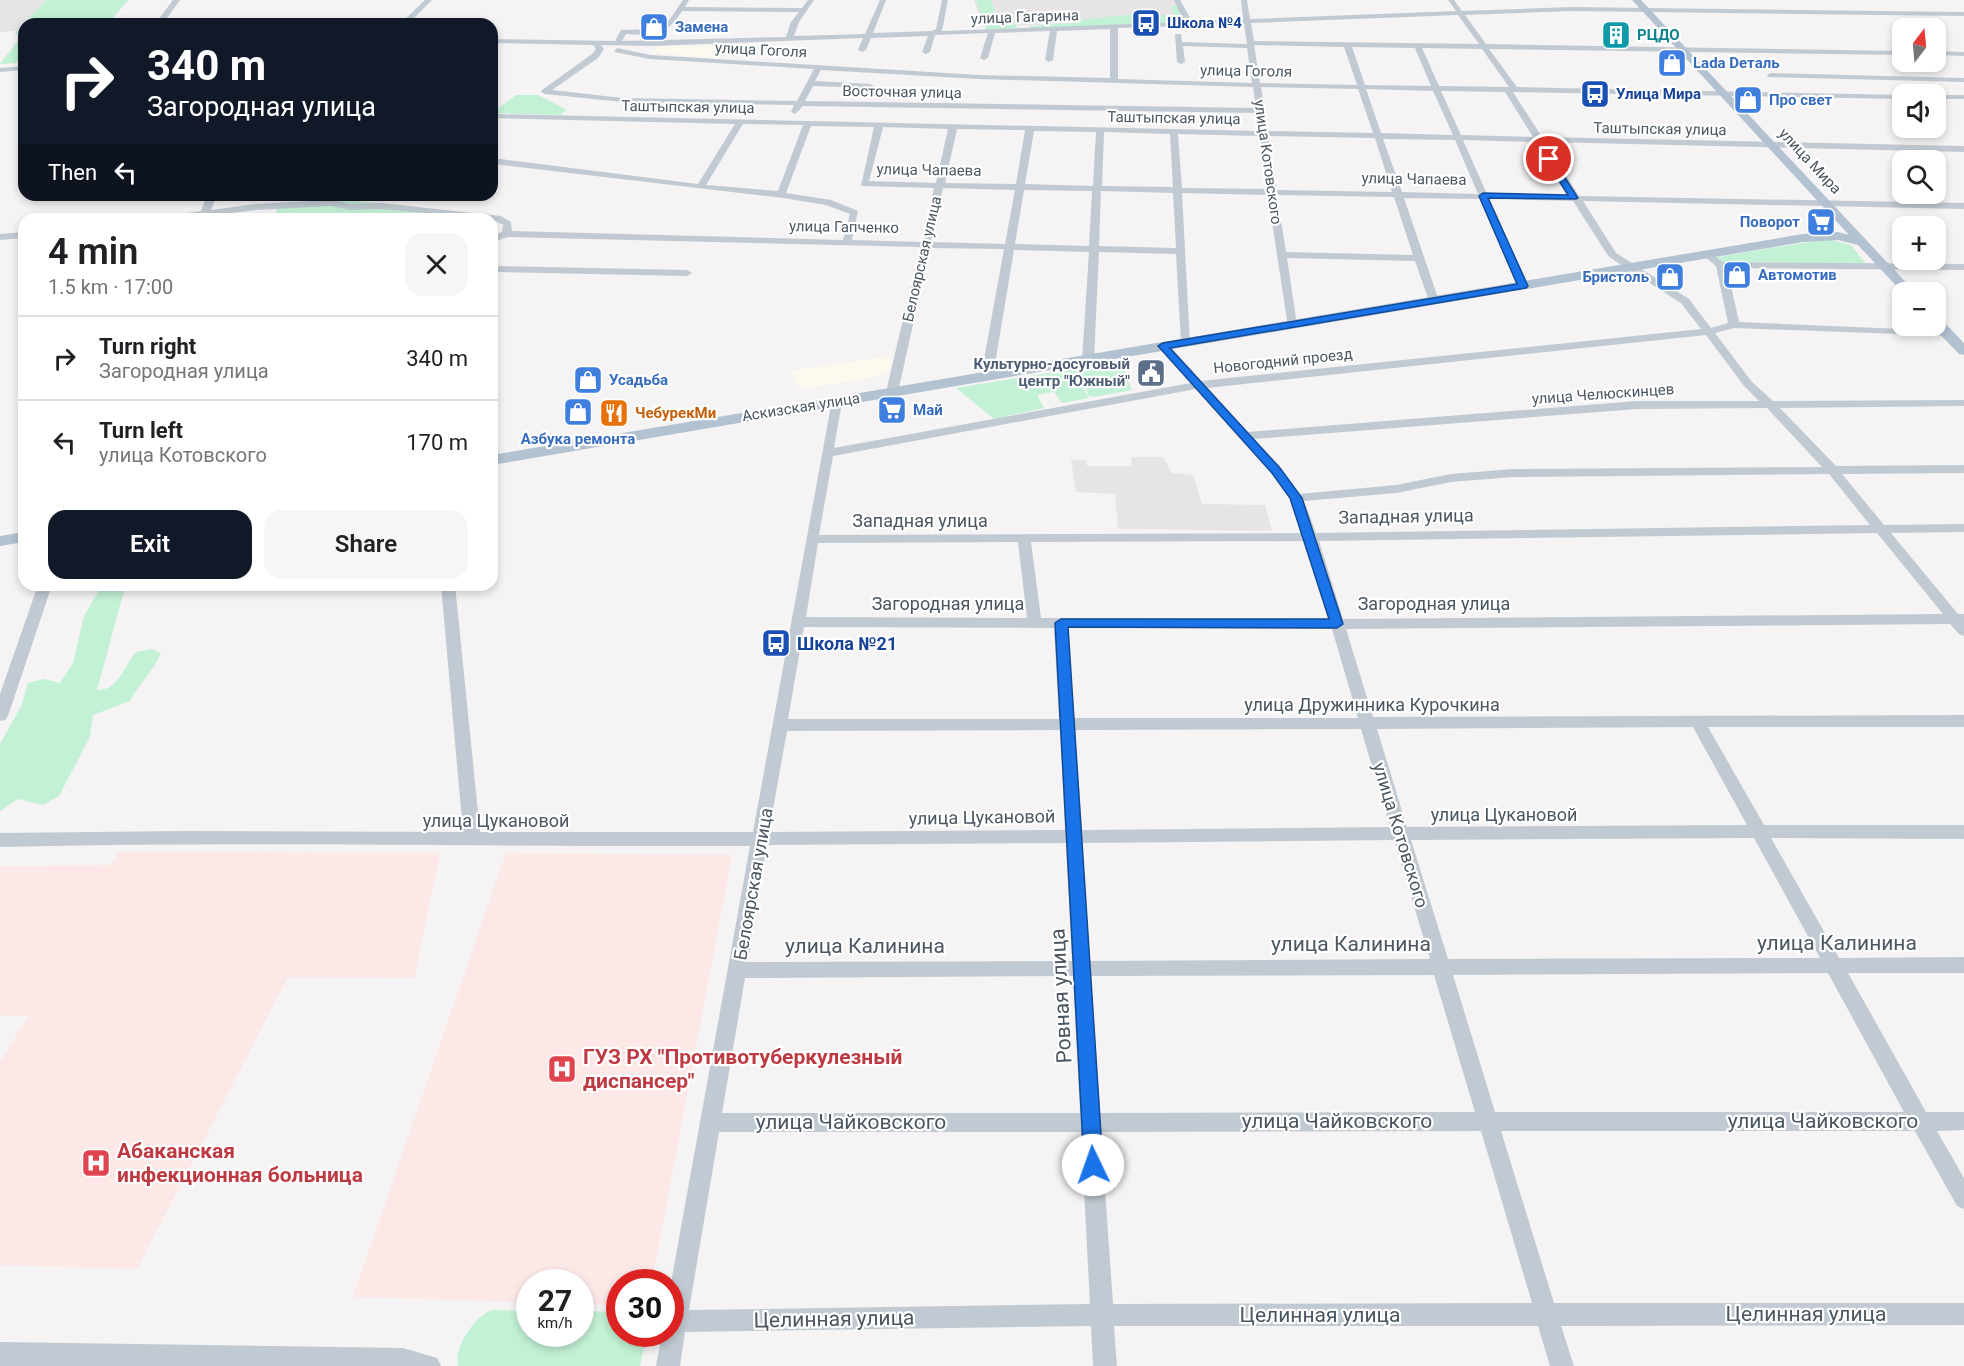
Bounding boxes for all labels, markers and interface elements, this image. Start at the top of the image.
street label: улица Гагарина [971,6,1079,28]
bus stop icon: Школа №4 [1130,7,1162,39]
shop icon: Замена [638,11,670,43]
place label: Школа №4 [1167,14,1242,32]
place label: Замена [675,18,728,36]
north arrow [1892,18,1946,72]
map controls [1892,18,1946,336]
building icon: РЦДО [1600,19,1632,51]
place label: РЦДО [1637,26,1680,44]
street label: улица Гоголя [715,39,807,61]
text: 340 m [147,41,266,90]
icon: right [48,42,126,120]
shop icon: Lada Dеталь [1656,47,1688,79]
place label: Lada Dеталь [1693,54,1780,72]
street label: улица Гоголя [1200,61,1292,81]
bus stop icon: Улица Мира [1579,78,1611,110]
street label: Восточная улица [842,82,962,102]
shop icon: Про свет [1732,84,1764,116]
button: sound [1892,84,1946,138]
place label: Улица Мира [1616,85,1701,103]
text: Загородная улица [147,91,376,123]
place label: Про свет [1769,91,1833,109]
street label: Таштыпская улица [621,97,755,117]
street label: улица Котовского [1250,98,1286,226]
street label: Таштыпская улица [1107,108,1241,128]
street label: Таштыпская улица [1593,119,1727,139]
street label: улица Мира [1775,124,1845,198]
pin [1523,133,1574,184]
icon: arrive [1532,142,1565,175]
button: search [1892,150,1946,204]
icon: left [109,156,142,189]
text: Then [48,160,97,185]
street label: улица Чапаева [876,160,982,180]
street label: улица Чапаева [1361,169,1467,189]
street label: Белоярская улица [899,194,945,324]
supermarket icon: Поворот [1805,206,1837,238]
place label: Поворот [1740,213,1800,231]
button: + [1892,216,1946,270]
street label: улица Гапченко [789,217,899,237]
text: 4 min [48,231,138,273]
button: close [405,233,468,296]
shop icon: Автомотив [1721,259,1753,291]
shop icon: Бристоль [1654,261,1686,293]
place label: Автомотив [1758,266,1837,284]
place label: Бристоль [1582,268,1649,286]
text: 1.5 km · 17:00 [48,275,173,299]
button: − [1892,282,1946,336]
text: Turn right [99,334,196,359]
icon: right [48,342,81,375]
street label: Новогодний проезд [1213,345,1353,377]
text: 340 m [406,346,468,371]
place label: Культурно-досуговый центр "Южный" [973,355,1130,390]
public building icon: Культурно-досуговый центр "Южный" [1135,357,1167,389]
text: Загородная улица [99,359,269,383]
shop icon: Усадьба [572,364,604,396]
place label: Усадьба [609,371,668,389]
street label: улица Челюскинцев [1531,380,1675,408]
street label: Аскизская улица [741,389,861,425]
supermarket icon: Май [876,394,908,426]
shop icon: Азбука ремонта [562,396,594,428]
restaurant icon: ЧебурекМи [598,397,630,429]
place label: Май [913,401,943,419]
place label: ЧебурекМи [635,404,716,422]
text: Turn left [99,418,183,443]
icon: left [48,426,81,459]
text: 170 m [406,430,468,455]
place label: Азбука ремонта [521,430,635,448]
text: улица Котовского [99,443,267,467]
street label: Западная улица [1338,504,1474,528]
button: Exit [48,510,252,579]
button: Share [264,510,468,579]
street label: Западная улица [852,510,988,531]
street label: Загородная улица [872,593,1024,614]
street label: Загородная улица [1358,593,1510,614]
bus stop icon: Школа №21 [760,627,792,659]
place label: Школа №21 [797,633,897,654]
street label: улица Дружинника Курочкина [1244,694,1500,715]
street label: улица Котовского [1369,760,1433,910]
street label: улица Цукановой [1431,804,1577,825]
street label: улица Цукановой [908,805,1056,829]
street label: Белоярская улица [729,806,777,962]
street label: улица Цукановой [423,810,569,831]
street label: Ровная улица [1045,928,1077,1064]
street label: улица Калинина [1757,931,1917,955]
street label: улица Калинина [1271,932,1431,956]
street label: улица Калинина [785,934,945,958]
place label: ГУЗ РХ "Противотуберкулезный диспансер" [583,1045,902,1093]
hospital icon: ГУЗ РХ "Противотуберкулезный диспансер" [546,1053,578,1085]
street label: улица Чайковского [1242,1109,1432,1133]
street label: улица Чайковского [1728,1109,1918,1133]
street label: улица Чайковского [756,1110,946,1134]
position arrow [1061,1133,1125,1197]
place label: Абаканская инфекционная больница [117,1139,363,1187]
hospital icon: Абаканская инфекционная больница [80,1147,112,1179]
speed limit sign: 30 [606,1269,684,1347]
text: 27 [538,1283,572,1318]
street label: Целинная улица [1726,1302,1886,1326]
street label: Целинная улица [1240,1303,1400,1327]
street label: Целинная улица [753,1306,915,1332]
text: km/h [537,1314,573,1332]

